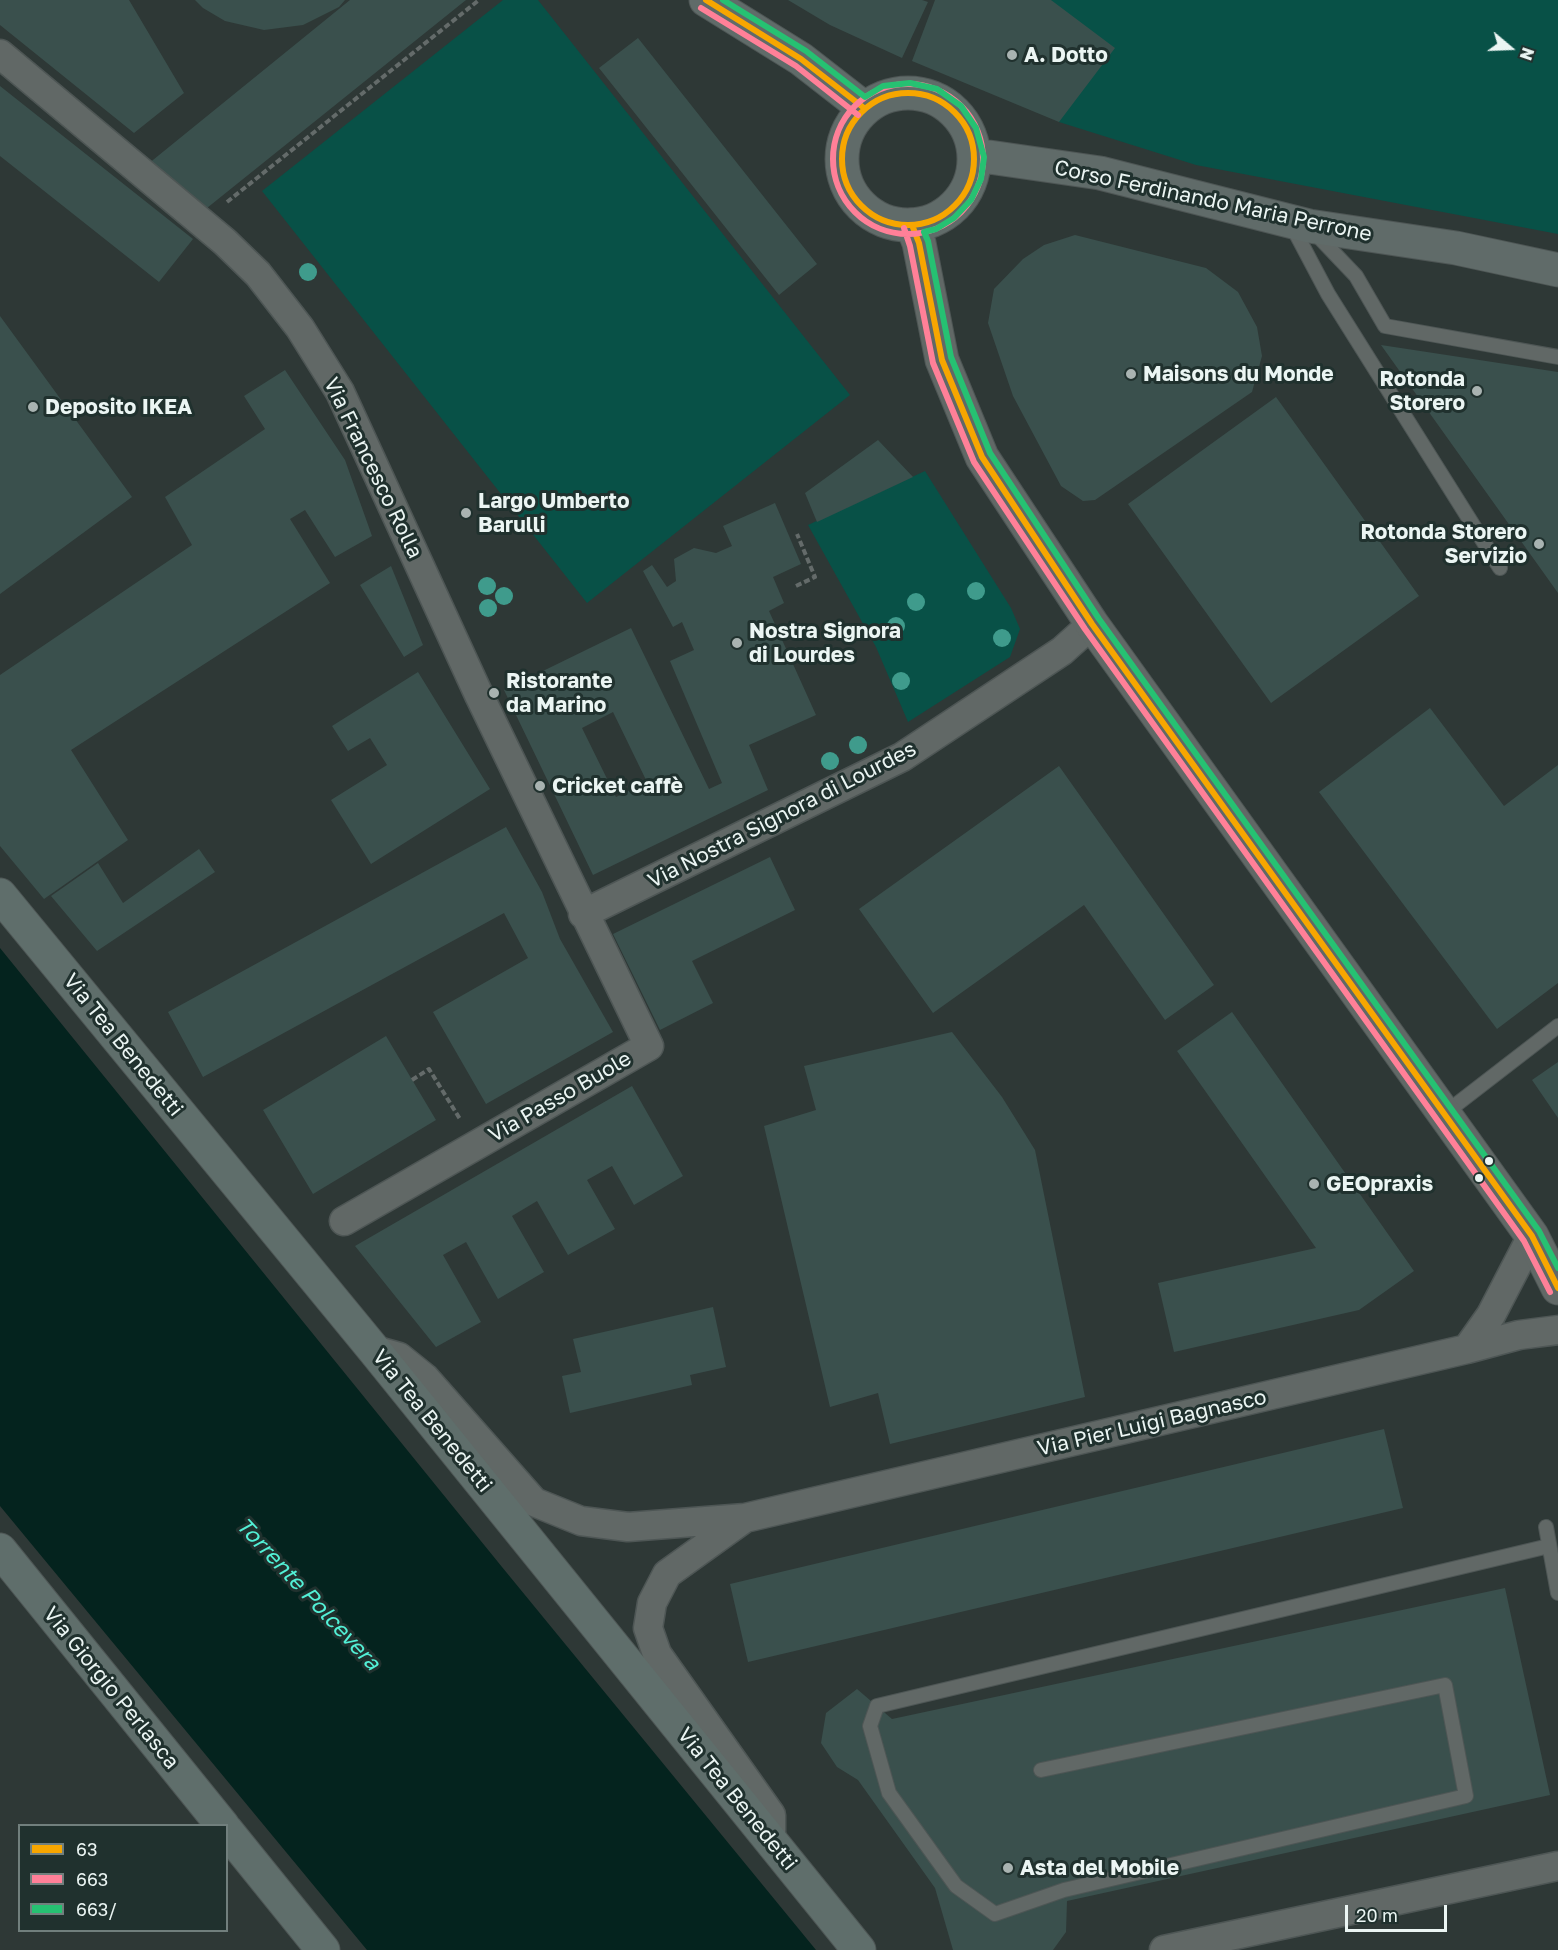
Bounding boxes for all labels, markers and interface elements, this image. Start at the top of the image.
north arrow [1480,18,1540,78]
place label: A. Dotto [1024,42,1108,68]
text: N [1516,45,1538,63]
marker: A. Dotto [1005,48,1019,62]
street label: Corso Ferdinando Maria Perrone [1052,155,1374,247]
place label: Maisons du Monde [1143,361,1334,387]
place label: Rotonda Storero [1379,366,1465,416]
marker: Maisons du Monde [1124,367,1138,381]
street label: Via Francesco Rolla [318,373,428,563]
marker: Rotonda Storero [1470,384,1484,398]
place label: Deposito IKEA [45,394,192,420]
marker: Deposito IKEA [26,400,40,414]
place label: Largo Umberto Barulli [478,488,630,538]
marker: Largo Umberto Barulli [459,506,473,520]
place label: Rotonda Storero Servizio [1361,519,1527,569]
marker: Rotonda Storero Servizio [1532,537,1546,551]
place label: Nostra Signora di Lourdes [749,618,901,668]
marker: Nostra Signora di Lourdes [730,636,744,650]
place label: Ristorante da Marino [506,668,613,718]
marker: Ristorante da Marino [487,686,501,700]
street label: Via Nostra Signora di Lourdes [644,736,920,894]
place label: Cricket caffè [552,773,683,799]
marker: Cricket caffè [533,779,547,793]
street label: Via Tea Benedetti [58,969,188,1121]
street label: Via Passo Buole [484,1046,636,1148]
unlabelled marker [1483,1155,1495,1167]
place label: GEOpraxis [1326,1171,1433,1197]
unlabelled marker [1473,1172,1485,1184]
marker: GEOpraxis [1307,1177,1321,1191]
street label: Via Tea Benedetti [367,1345,497,1497]
street label: Via Pier Luigi Bagnasco [1035,1384,1269,1462]
water label: Torrente Polcevera [231,1512,385,1676]
street label: Via Giorgio Perlasca [38,1602,184,1774]
street label: Via Tea Benedetti [672,1723,802,1875]
legend [18,1824,228,1932]
text: 63 [76,1838,97,1860]
place label: Asta del Mobile [1020,1855,1179,1881]
marker: Asta del Mobile [1001,1861,1015,1875]
text: 663 [76,1868,108,1890]
scale bar [1348,1893,1450,1931]
text: 663/ [76,1898,117,1920]
text: 20 m [1356,1904,1398,1926]

